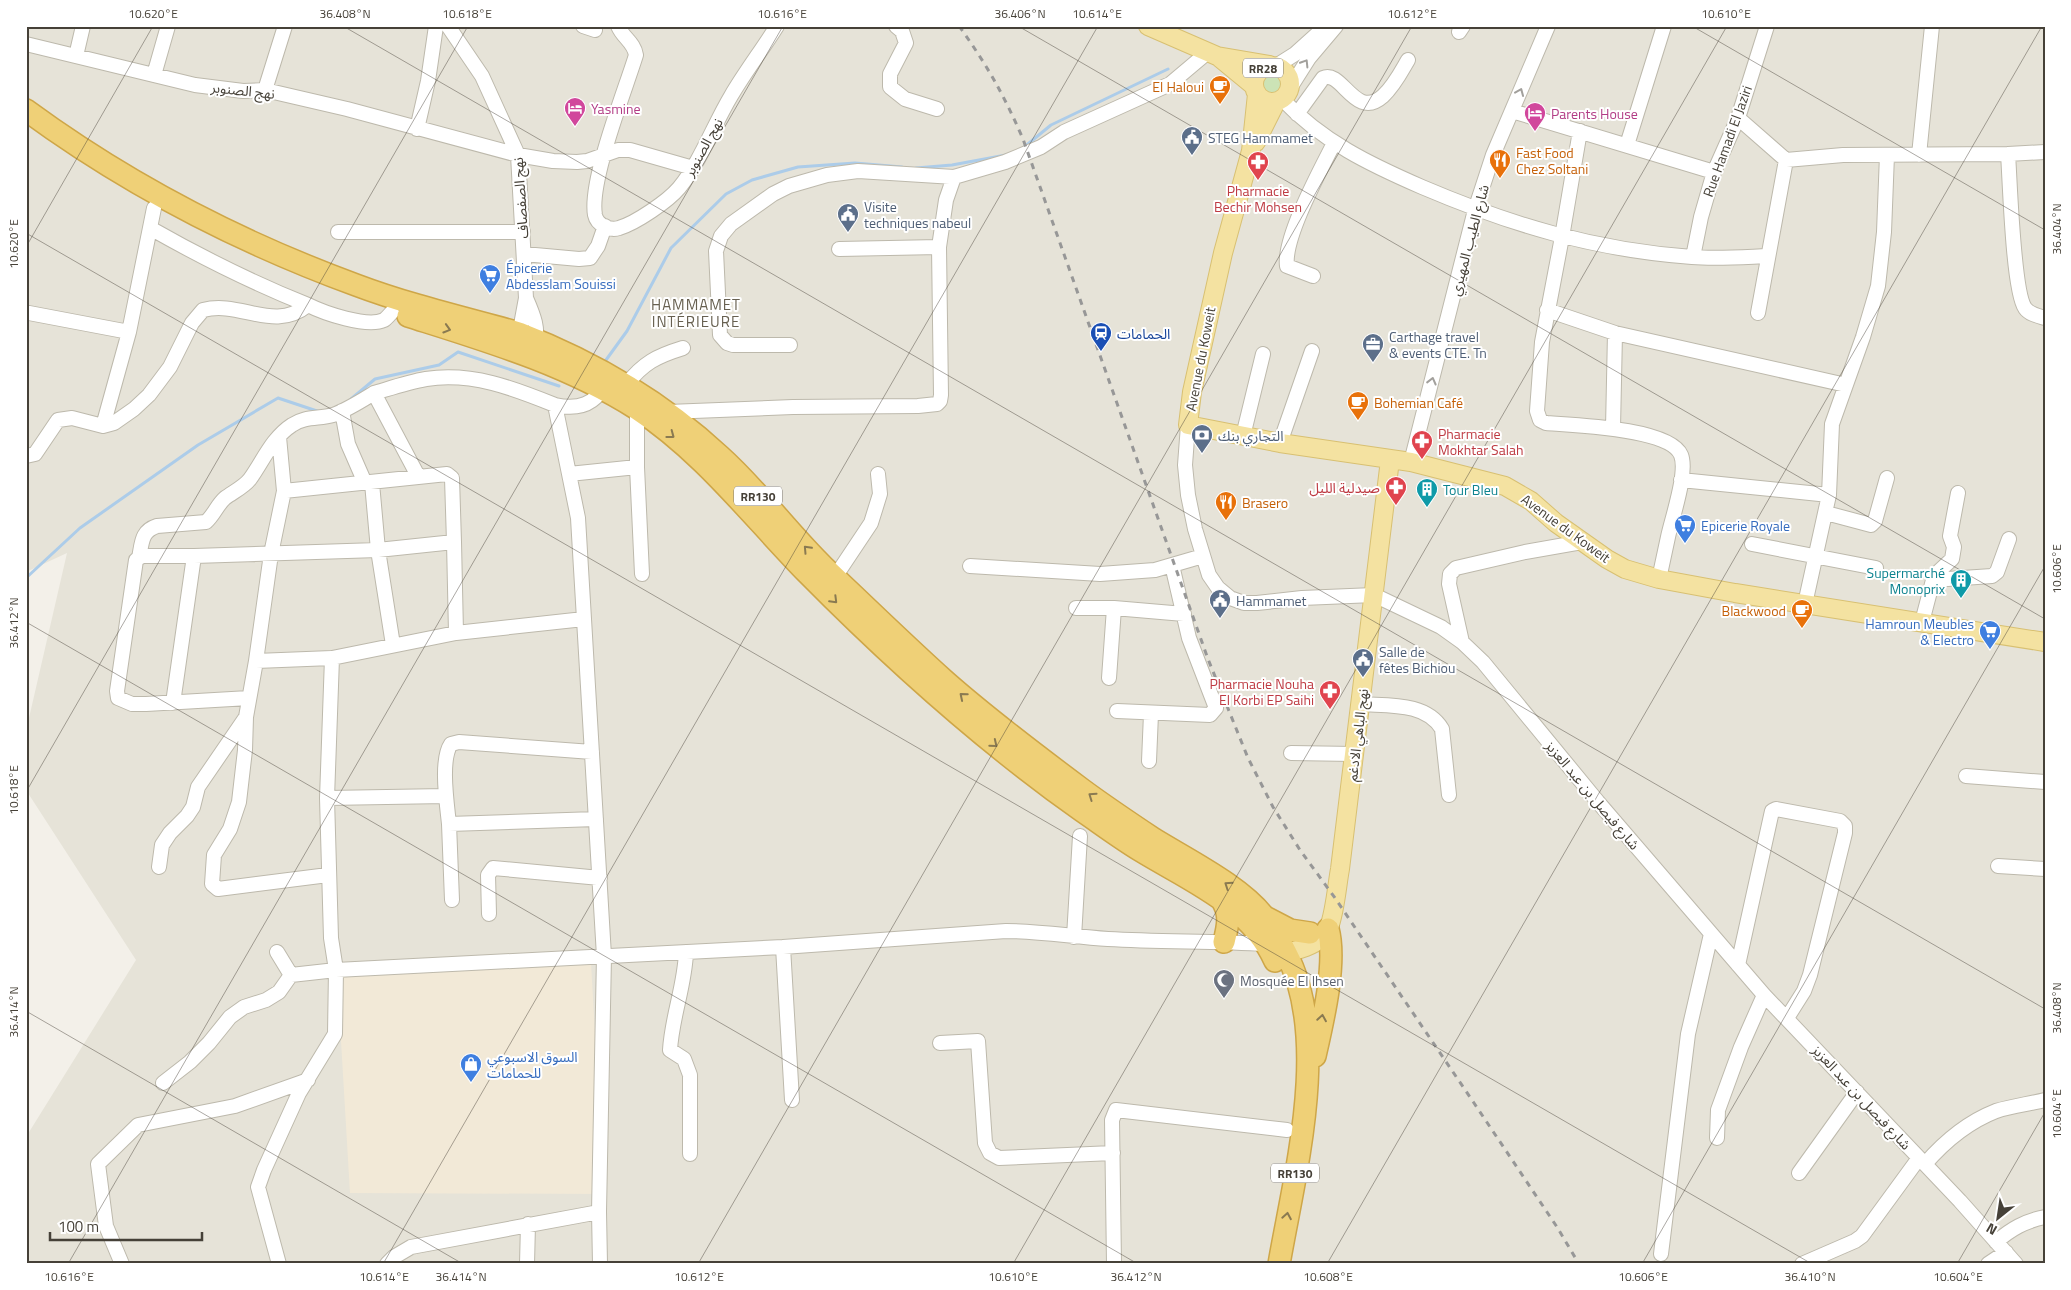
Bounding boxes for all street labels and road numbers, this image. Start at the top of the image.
road number: RR28 [1243,58,1283,78]
street label: نهج الصنوبر [209,76,276,105]
street label: Rue Hamadi El Jaziri [1697,82,1757,200]
street label: نهج الصنوبر [678,114,729,181]
street label: نهج الصفصاف [507,156,534,239]
street label: شارع الطيب المهيري [1444,182,1495,298]
street label: Avenue du Koweit [1180,305,1220,413]
road number: RR130 [734,486,782,506]
street label: Avenue du Koweit [1517,488,1615,568]
street label: نهج الباهي الادغم [1341,687,1374,783]
street label: شارع فيصل بن عبد العزيز [1540,735,1645,855]
street label: شارع فيصل بن عبد العزيز [1806,1039,1916,1155]
road number: RR130 [1271,1164,1319,1182]

